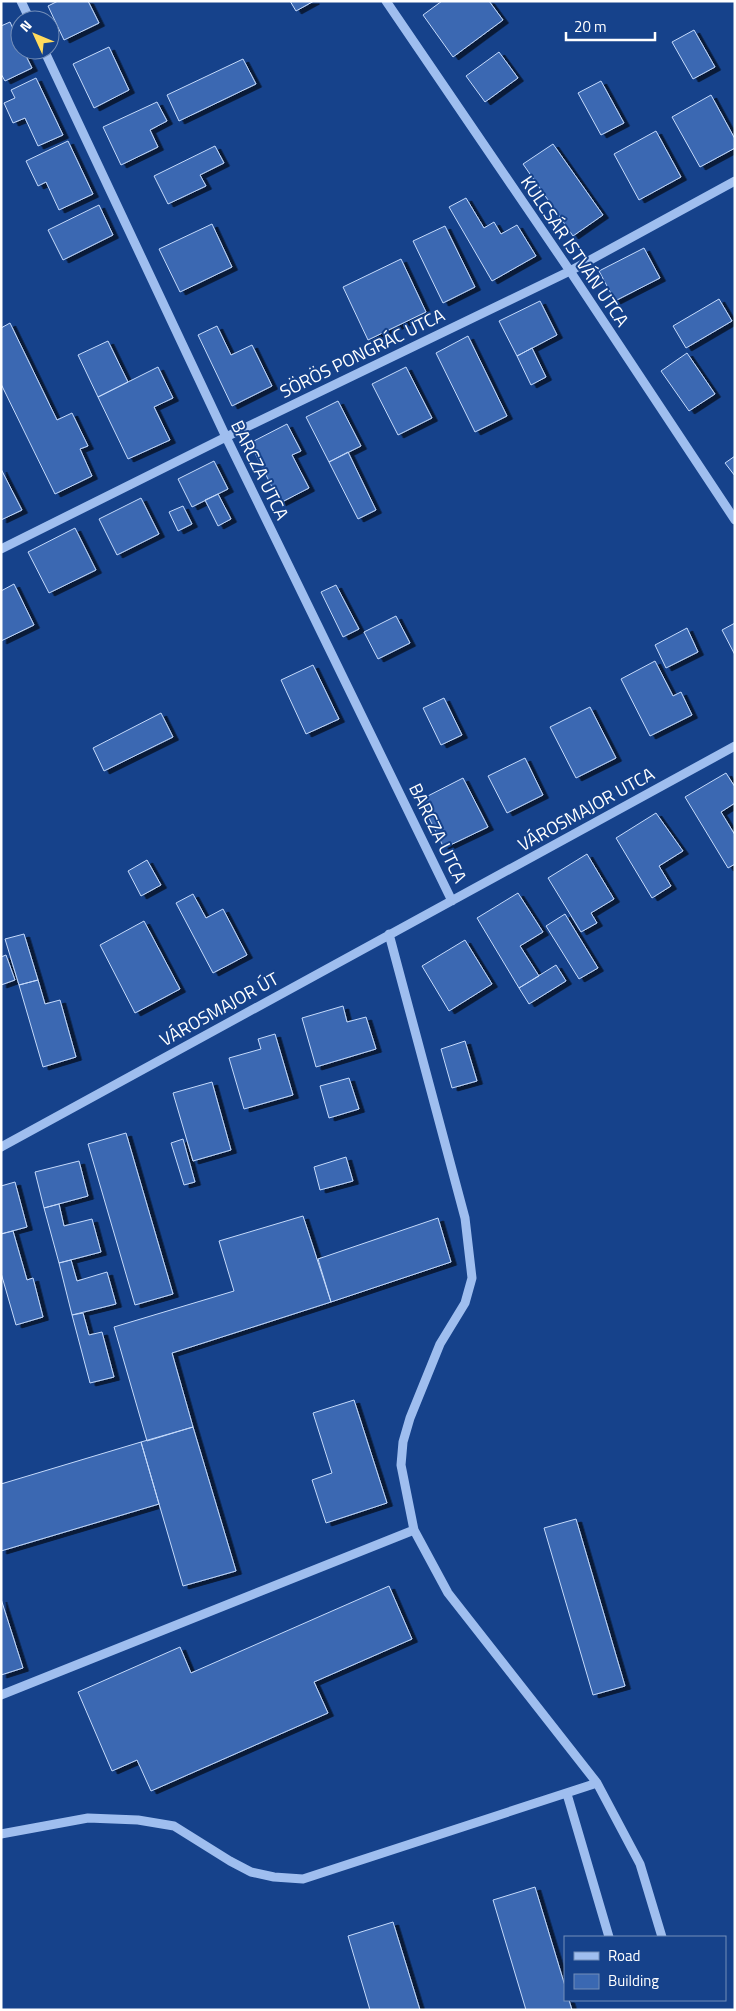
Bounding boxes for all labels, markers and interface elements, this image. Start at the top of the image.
north arrow [10,10,60,60]
scale bar [566,10,655,42]
text: N [14,15,36,36]
text: 20 m [574,15,607,38]
street label: KULCSÁR ISTVÁN UTCA [514,170,636,332]
street label: SÖRÖS PONGRÁC UTCA [275,301,449,405]
street label: BARCZA UTCA [224,415,296,525]
street label: VÁROSMAJOR UTCA [513,760,660,858]
street label: BARCZA UTCA [402,778,474,888]
street label: VÁROSMAJOR ÚT [155,965,284,1053]
legend [564,1936,726,2001]
text: Road [608,1944,640,1967]
text: Building [608,1969,659,1992]

